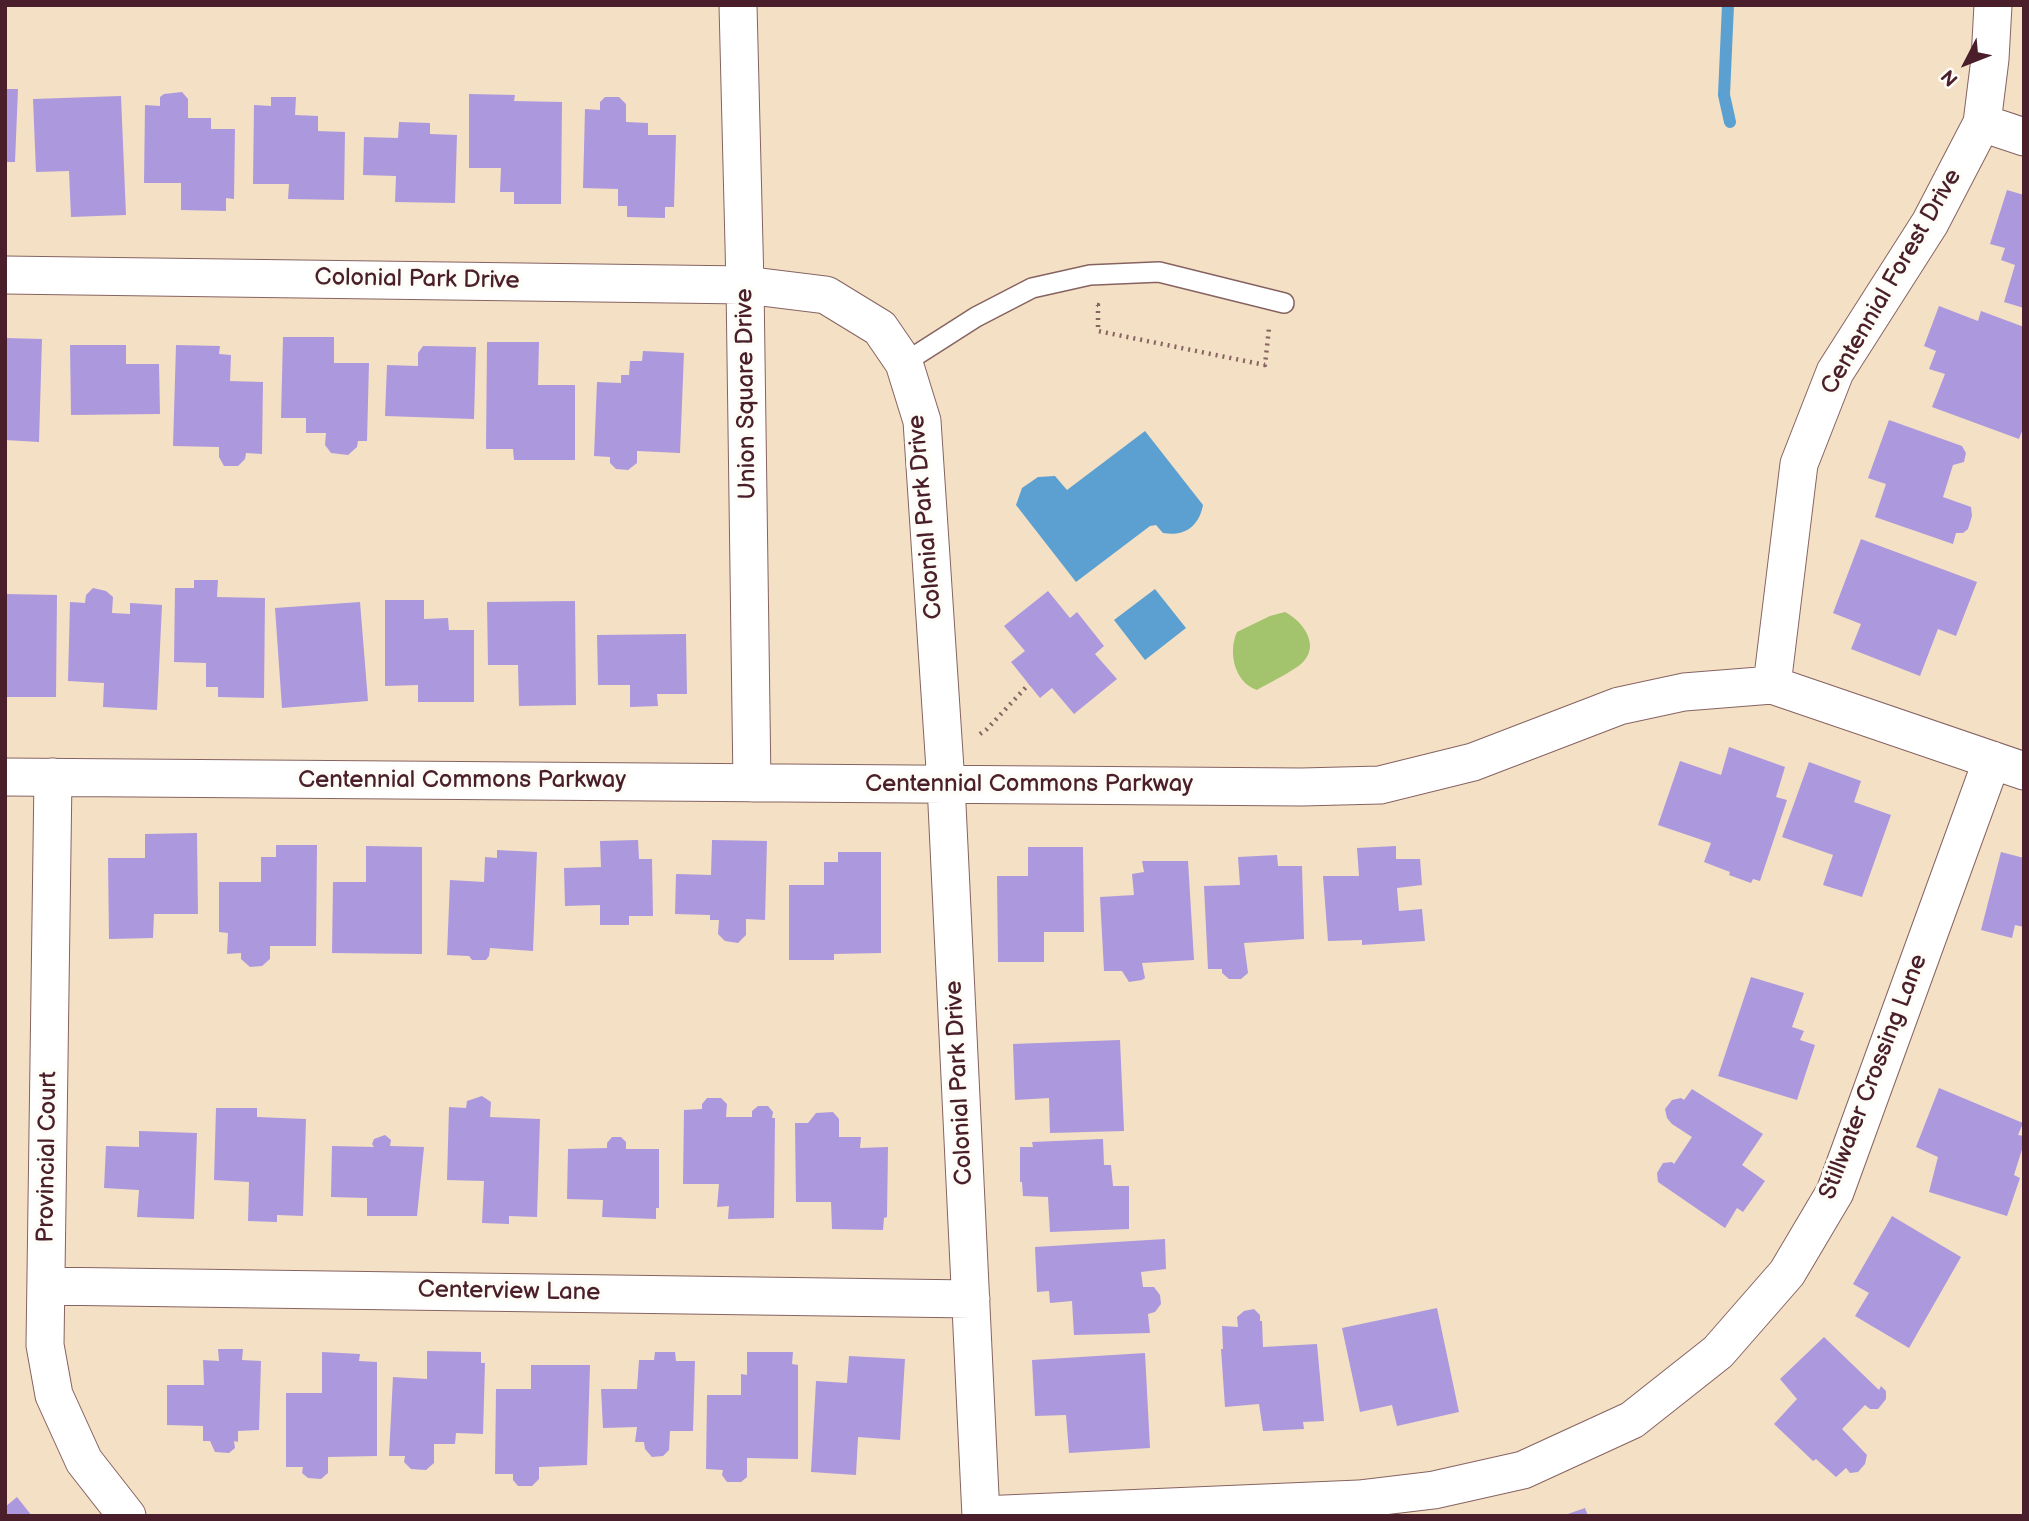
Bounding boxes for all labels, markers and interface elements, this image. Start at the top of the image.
north arrow [1931,28,2001,98]
text: N [1937,64,1963,90]
street label: Centennial Forest Drive [1816,164,1968,400]
street label: Colonial Park Drive [314,264,520,296]
street label: Union Square Drive [731,288,763,500]
street label: Colonial Park Drive [903,414,949,620]
street label: Centennial Commons Parkway [298,767,626,795]
street label: Centennial Commons Parkway [865,771,1193,799]
street label: Stillwater Crossing Lane [1814,950,1934,1204]
street label: Colonial Park Drive [940,980,980,1186]
street label: Provincial Court [32,1071,64,1243]
street label: Centerview Lane [417,1276,601,1308]

